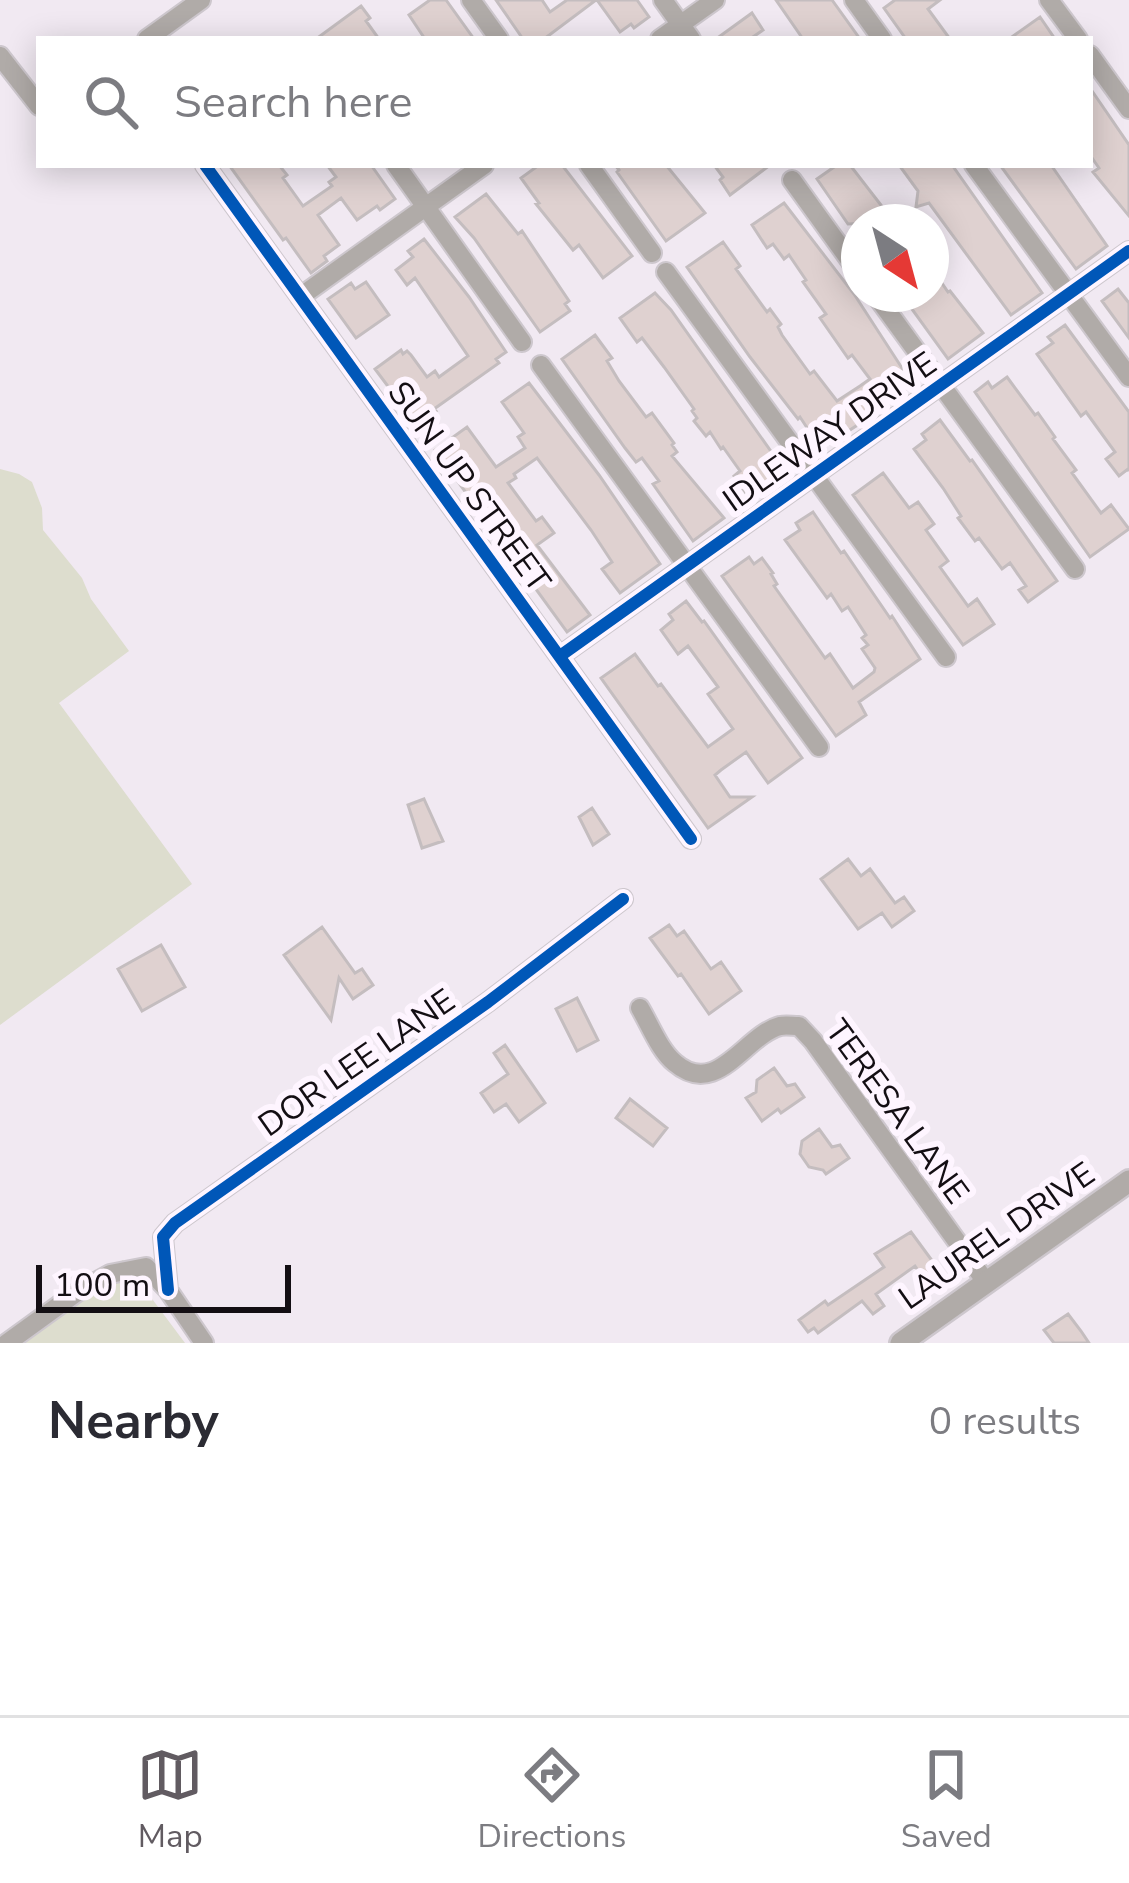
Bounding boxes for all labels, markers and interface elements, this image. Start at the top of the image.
search box [36,36,1093,168]
icon: search [78,69,144,135]
text: Search here [174,72,413,133]
north arrow [841,204,949,312]
street label: IDLEWAY DRIVE [714,342,946,523]
street label: SUN UP STREET [377,372,561,601]
street label: DOR LEE LANE [250,979,464,1148]
street label: TERESA LANE [815,1011,979,1213]
street label: LAUREL DRIVE [890,1152,1104,1321]
scale bar [36,1259,291,1312]
text: 100 m [54,1263,150,1308]
text: Nearby [48,1386,219,1456]
text: 0 results [929,1395,1081,1448]
tab: Map [137,1742,203,1859]
tab: Directions [478,1742,626,1859]
tab: Saved [901,1742,992,1859]

